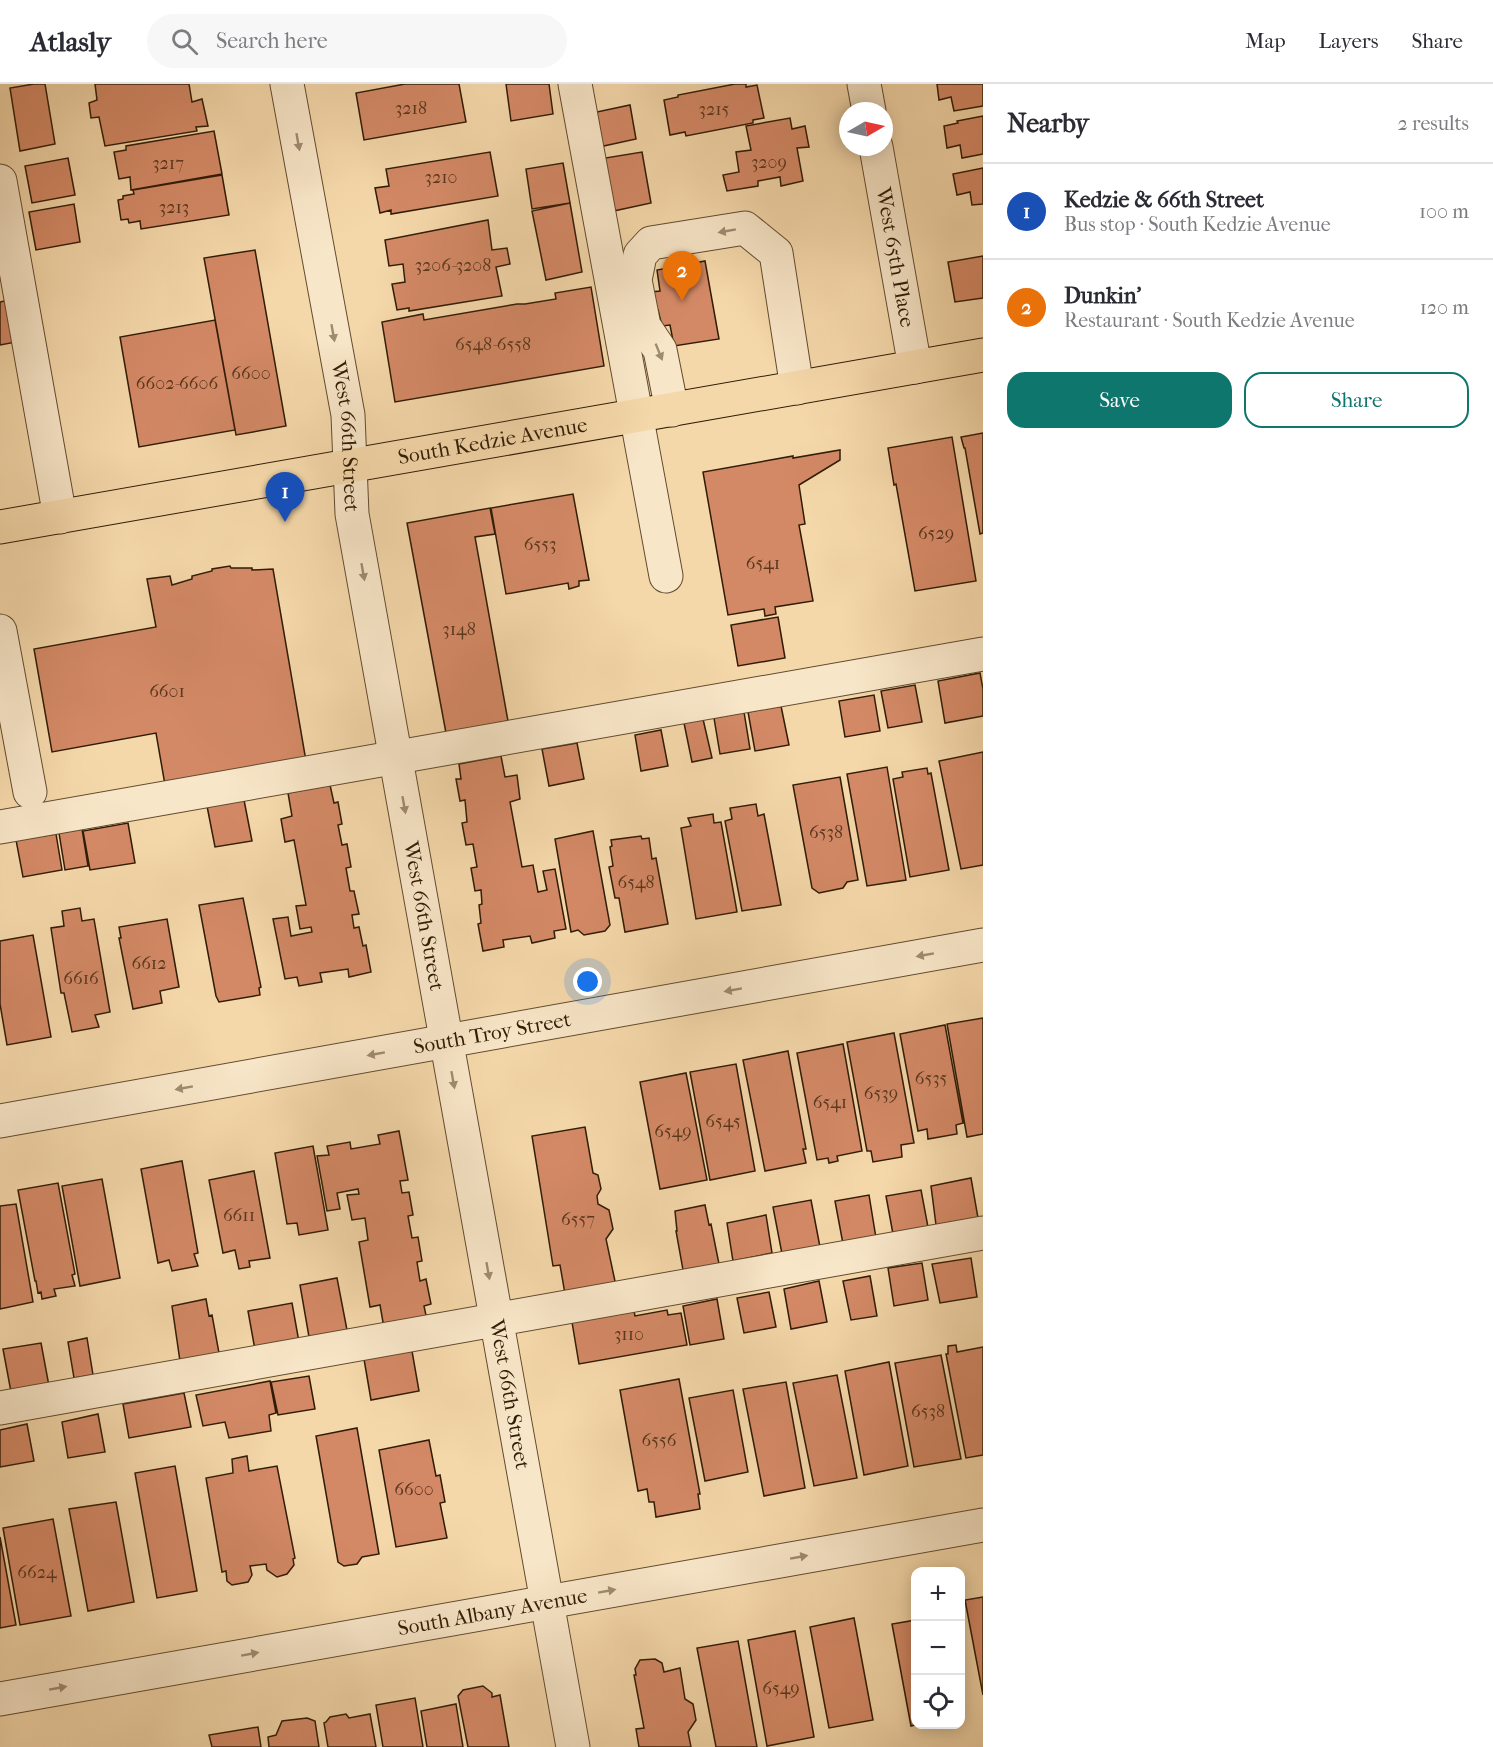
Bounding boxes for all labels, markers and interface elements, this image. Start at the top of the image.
search box [147,14,567,68]
text: Atlasly [30,25,111,58]
icon: search [168,25,201,58]
text: Search here [216,28,328,54]
text: Map [1245,29,1286,53]
text: Layers [1319,29,1378,53]
text: Share [1411,29,1463,53]
house number: 3218 [395,98,427,119]
house number: 3215 [699,99,730,120]
north arrow [839,102,893,156]
text: Nearby [1007,108,1089,139]
text: 2 results [1398,112,1469,135]
one-way arrow [294,132,303,151]
house number: 3209 [751,152,787,173]
house number: 3217 [152,153,184,174]
house number: 3210 [425,167,457,188]
street label: West 65th Place [871,185,920,329]
text: Kedzie & 66th Street [1064,187,1264,213]
house number: 3213 [159,197,189,218]
text: 1 [1023,200,1030,223]
text: 100 m [1419,200,1469,223]
text: Bus stop · South Kedzie Avenue [1064,213,1331,236]
one-way arrow [717,226,736,235]
pin: 2 [662,252,702,301]
house number: 3206-3208 [415,255,491,276]
text: Dunkin' [1064,283,1141,309]
text: 2 [1021,296,1032,319]
text: 120 m [1420,296,1469,319]
text: Restaurant · South Kedzie Avenue [1064,309,1355,332]
one-way arrow [329,324,338,343]
house number: 6548-6558 [455,334,531,355]
one-way arrow [654,343,664,361]
street label: West 66th Street [326,358,364,513]
house number: 6600 [231,363,271,384]
button: Save [1007,372,1232,428]
button: Share [1244,372,1469,428]
house number: 6602-6606 [136,373,219,394]
street label: South Kedzie Avenue [396,412,589,469]
pin: 1 [266,472,304,522]
house number: 6529 [918,523,954,544]
house number: 6553 [524,534,556,555]
house number: 6541 [746,553,780,574]
one-way arrow [359,562,368,581]
house number: 3148 [442,619,476,640]
house number: 6601 [149,681,185,702]
one-way arrow [400,796,409,815]
house number: 6538 [809,822,843,843]
street label: West 66th Street [399,838,449,993]
house number: 6548 [617,872,655,893]
one-way arrow [916,951,935,960]
house number: 6612 [131,953,167,974]
your location [573,967,602,996]
house number: 6616 [63,968,99,989]
one-way arrow [724,986,743,995]
street label: South Troy Street [411,1007,573,1059]
one-way arrow [367,1050,386,1059]
house number: 6535 [915,1068,948,1089]
one-way arrow [449,1070,458,1089]
house number: 6539 [864,1083,898,1104]
one-way arrow [175,1084,194,1093]
house number: 6541 [813,1092,847,1113]
house number: 6545 [705,1111,741,1132]
house number: 6549 [654,1121,692,1142]
house number: 6611 [223,1205,255,1226]
house number: 6557 [561,1209,595,1230]
one-way arrow [484,1262,493,1281]
street label: West 66th Street [484,1317,535,1471]
house number: 3110 [614,1324,644,1345]
house number: 6538 [911,1401,945,1422]
house number: 6556 [642,1430,677,1451]
house number: 6600 [394,1479,434,1500]
one-way arrow [790,1552,809,1561]
house number: 6624 [17,1562,57,1583]
map controls [911,1567,965,1729]
button: + [911,1567,965,1621]
street label: South Albany Avenue [396,1583,589,1640]
one-way arrow [598,1586,617,1595]
button: − [911,1621,965,1675]
one-way arrow [240,1650,259,1659]
button: locate [911,1675,965,1729]
house number: 6549 [762,1678,800,1699]
one-way arrow [48,1684,67,1693]

